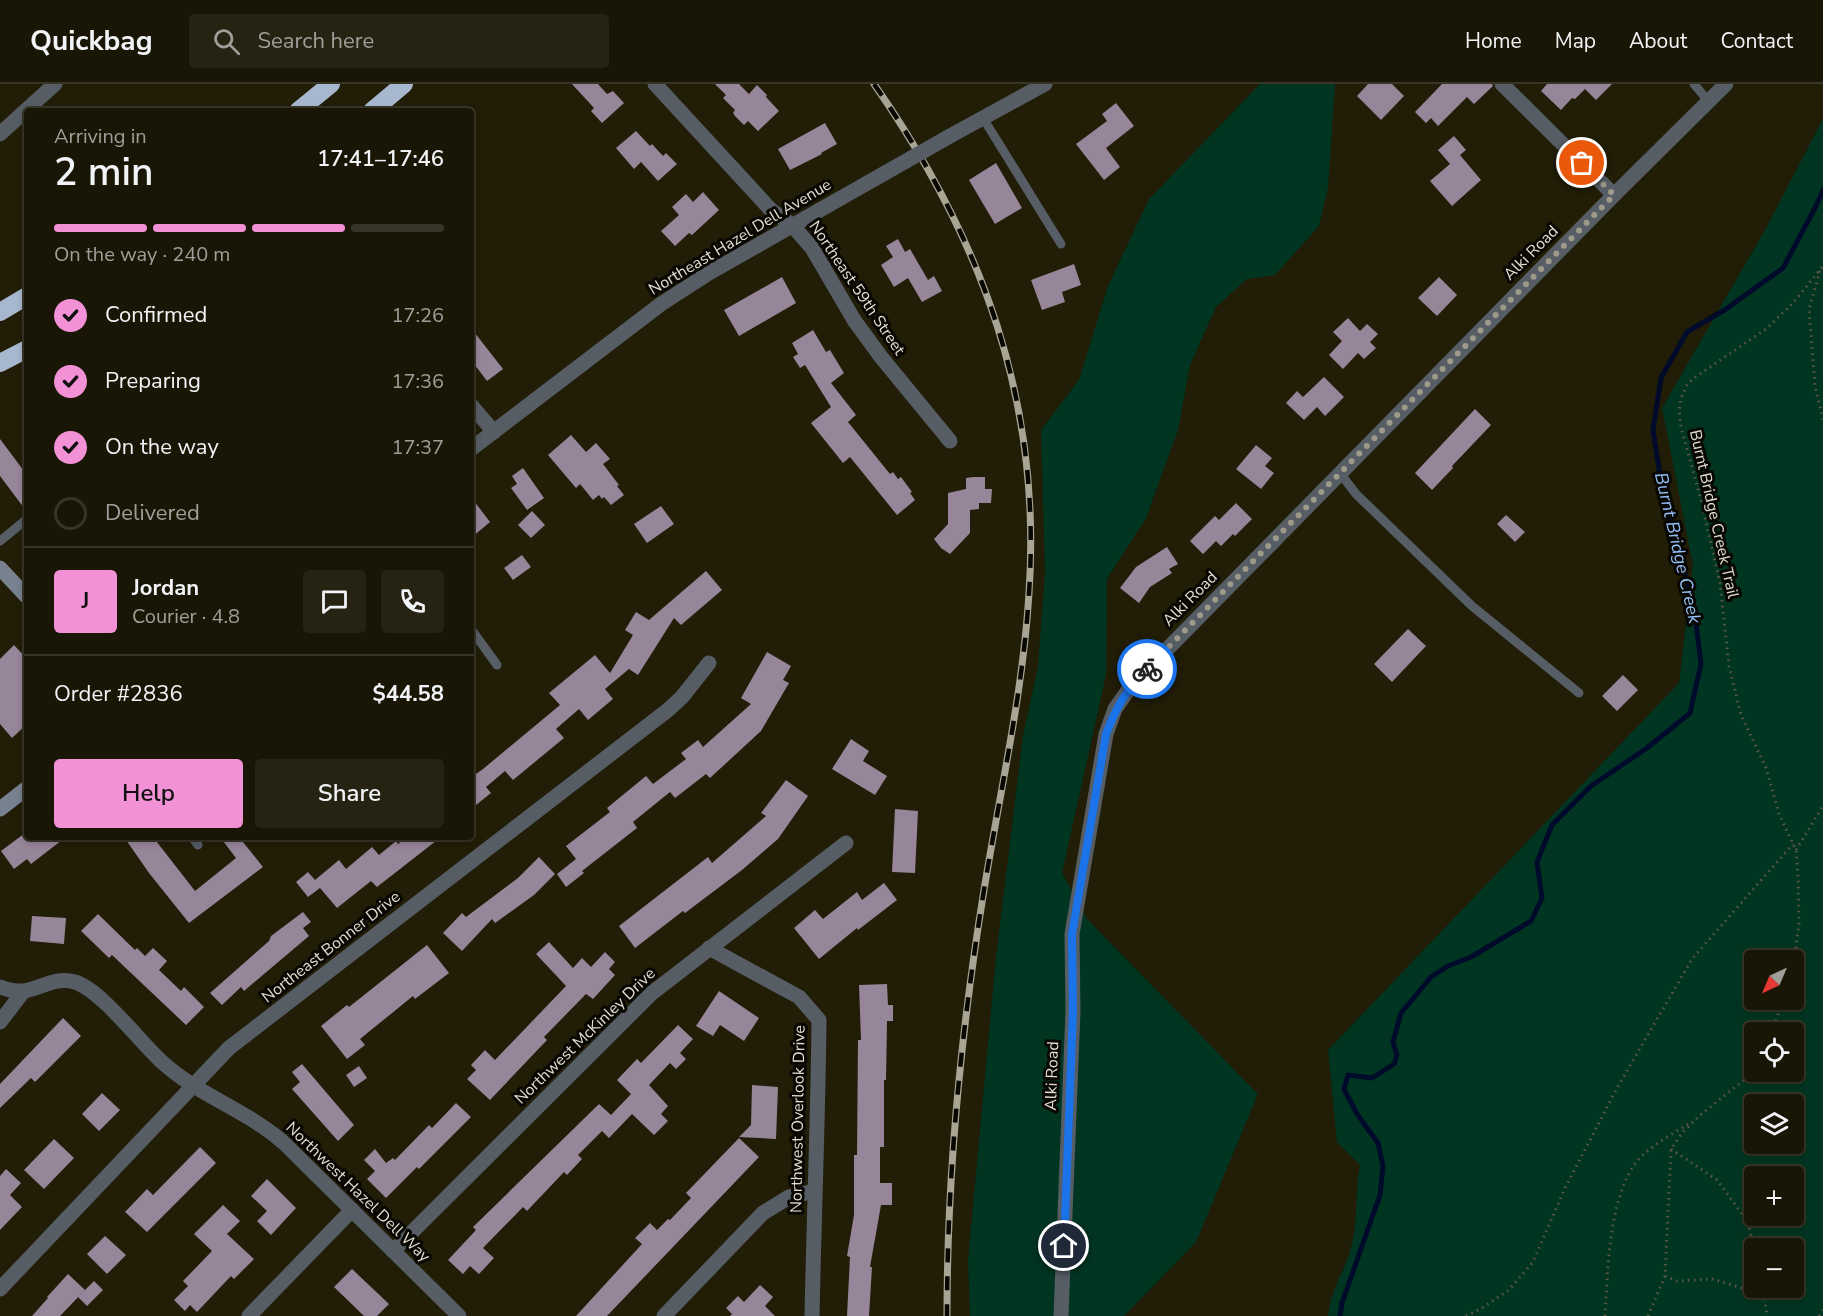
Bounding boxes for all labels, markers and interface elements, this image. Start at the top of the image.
search box [189,14,609,68]
text: Quickbag [30,22,153,60]
icon: search [210,25,243,58]
text: Search here [258,26,374,56]
text: Home [1465,27,1522,55]
text: Map [1555,27,1596,55]
text: About [1629,27,1687,55]
text: Contact [1720,27,1793,55]
text: Arriving in [54,123,147,150]
pin [1556,137,1607,188]
text: 17:41–17:46 [317,144,444,174]
text: 2 min [54,146,153,199]
icon: bag [1565,146,1598,179]
street label: Northeast Hazel Dell Avenue [645,174,835,300]
street label: Northeast 59th Street [804,217,910,360]
street label: Alki Road [1499,221,1563,285]
text: On the way · 240 m [54,241,230,268]
icon: check [54,299,87,332]
text: Confirmed [105,300,207,330]
text: 17:26 [391,302,444,329]
icon: check [54,365,87,398]
text: Preparing [105,366,201,396]
text: 17:36 [391,368,444,395]
street label: Burnt Bridge Creek Trail [1684,428,1744,601]
icon: check [54,431,87,464]
text: On the way [105,432,219,462]
text: 17:37 [391,434,444,461]
water label: Burnt Bridge Creek [1649,470,1707,627]
text: Delivered [105,498,200,528]
street label: Alki Road [1158,567,1222,631]
button: chat [303,570,366,633]
button: phone [381,570,444,633]
text: Jordan [132,573,199,603]
text: J [82,586,89,616]
text: Courier · 4.8 [132,603,240,630]
courier [1117,639,1177,699]
icon: bike [1131,653,1164,686]
text: Order #2836 [54,679,183,709]
text: $44.58 [373,679,444,709]
button: Help [54,759,243,828]
button: Share [255,759,444,828]
street label: Northeast Bonner Drive [257,886,405,1008]
north arrow [1744,950,1804,1010]
map controls [1744,950,1804,1298]
street label: Northwest McKinley Drive [510,963,660,1109]
button: locate [1744,1022,1804,1082]
street label: Northwest Overlook Drive [785,1025,811,1213]
street label: Alki Road [1040,1041,1064,1111]
button: layers [1744,1094,1804,1154]
street label: Northwest Hazel Dell Way [281,1117,436,1268]
button: + [1744,1166,1804,1226]
pin [1038,1220,1089,1271]
icon: home [1047,1229,1080,1262]
button: − [1744,1238,1804,1298]

